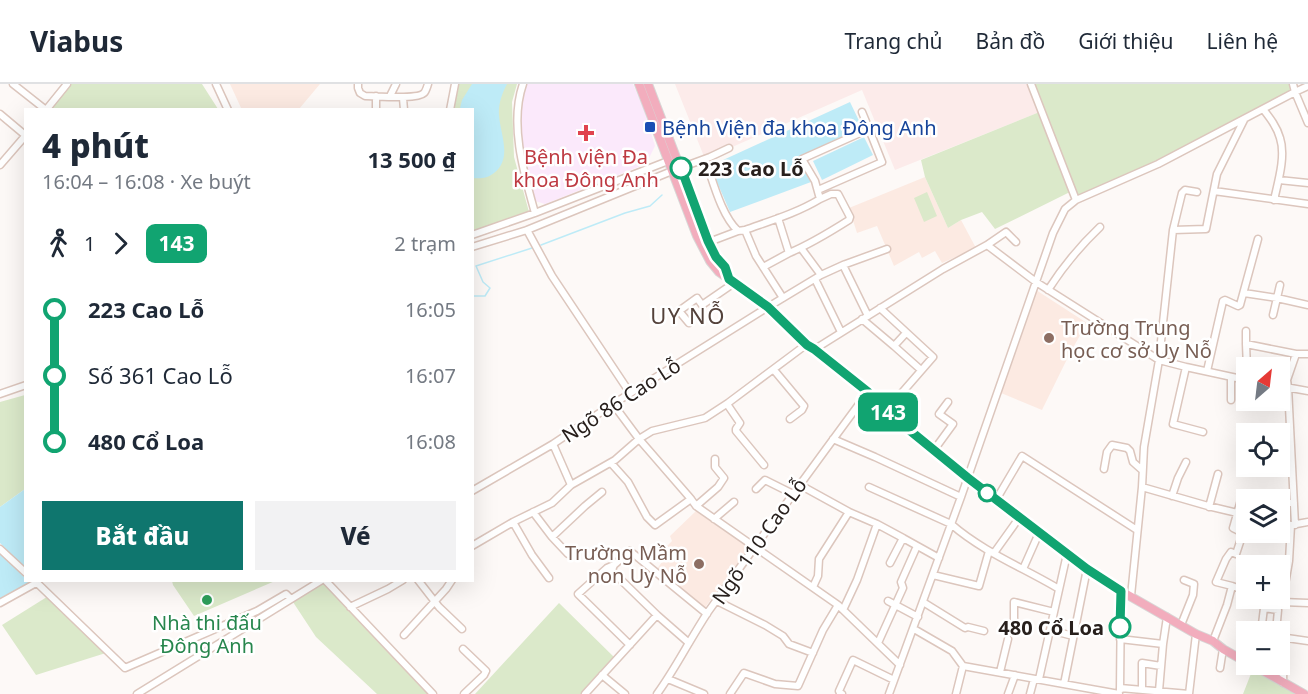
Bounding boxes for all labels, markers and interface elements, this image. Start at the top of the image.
text: Viabus [30,22,123,60]
text: Trang chủ [845,27,943,55]
text: Bản đồ [976,27,1045,55]
text: Giới thiệu [1078,27,1173,55]
text: Liên hệ [1206,27,1278,55]
place label: Bệnh Viện đa khoa Đông Anh [662,114,937,141]
marker: Bệnh Viện đa khoa Đông Anh [643,120,657,134]
text: 4 phút [42,123,149,168]
marker: Bệnh viện Đa khoa Đông Anh [577,124,595,142]
place label: Bệnh viện Đa khoa Đông Anh [513,143,659,193]
text: 13 500 ₫ [367,144,456,174]
place label: 223 Cao Lỗ [698,155,804,182]
marker: 223 Cao Lỗ [670,157,692,179]
text: 16:04 – 16:08 · Xe buýt [42,168,251,195]
icon: walk [42,227,75,260]
icon: forward [104,227,137,260]
text: 143 [158,229,195,257]
text: 1 [84,230,95,257]
text: 2 trạm [394,230,456,257]
text: 223 Cao Lỗ [88,294,204,324]
text: 16:05 [405,296,456,323]
district label: UY NỖ [650,300,726,330]
place label: Trường Trung học cơ sở Uy Nỗ [1061,314,1212,364]
marker: Trường Trung học cơ sở Uy Nỗ [1042,331,1056,345]
street label: Ngõ 86 Cao Lỗ [556,351,686,449]
north arrow [1236,357,1290,411]
map controls [1236,357,1290,675]
text: Số 361 Cao Lỗ [88,360,233,390]
text: 16:07 [405,362,456,389]
line badge: 143 [854,392,922,432]
text: 143 [870,398,906,426]
button: locate [1236,423,1290,477]
text: 480 Cổ Loa [88,426,204,456]
text: 16:08 [405,428,456,455]
street label: Ngõ 110 Cao Lỗ [705,473,813,609]
unlabelled marker [978,484,996,502]
button: layers [1236,489,1290,543]
button: Bắt đầu [42,501,243,570]
button: Vé [255,501,456,570]
place label: Trường Mầm non Uy Nỗ [565,539,687,589]
button: + [1236,555,1290,609]
marker: Trường Mầm non Uy Nỗ [692,557,706,571]
marker: Nhà thi đấu Đông Anh [200,593,214,607]
place label: Nhà thi đấu Đông Anh [152,609,262,659]
place label: 480 Cổ Loa [998,614,1104,641]
marker: 480 Cổ Loa [1109,616,1131,638]
button: − [1236,621,1290,675]

